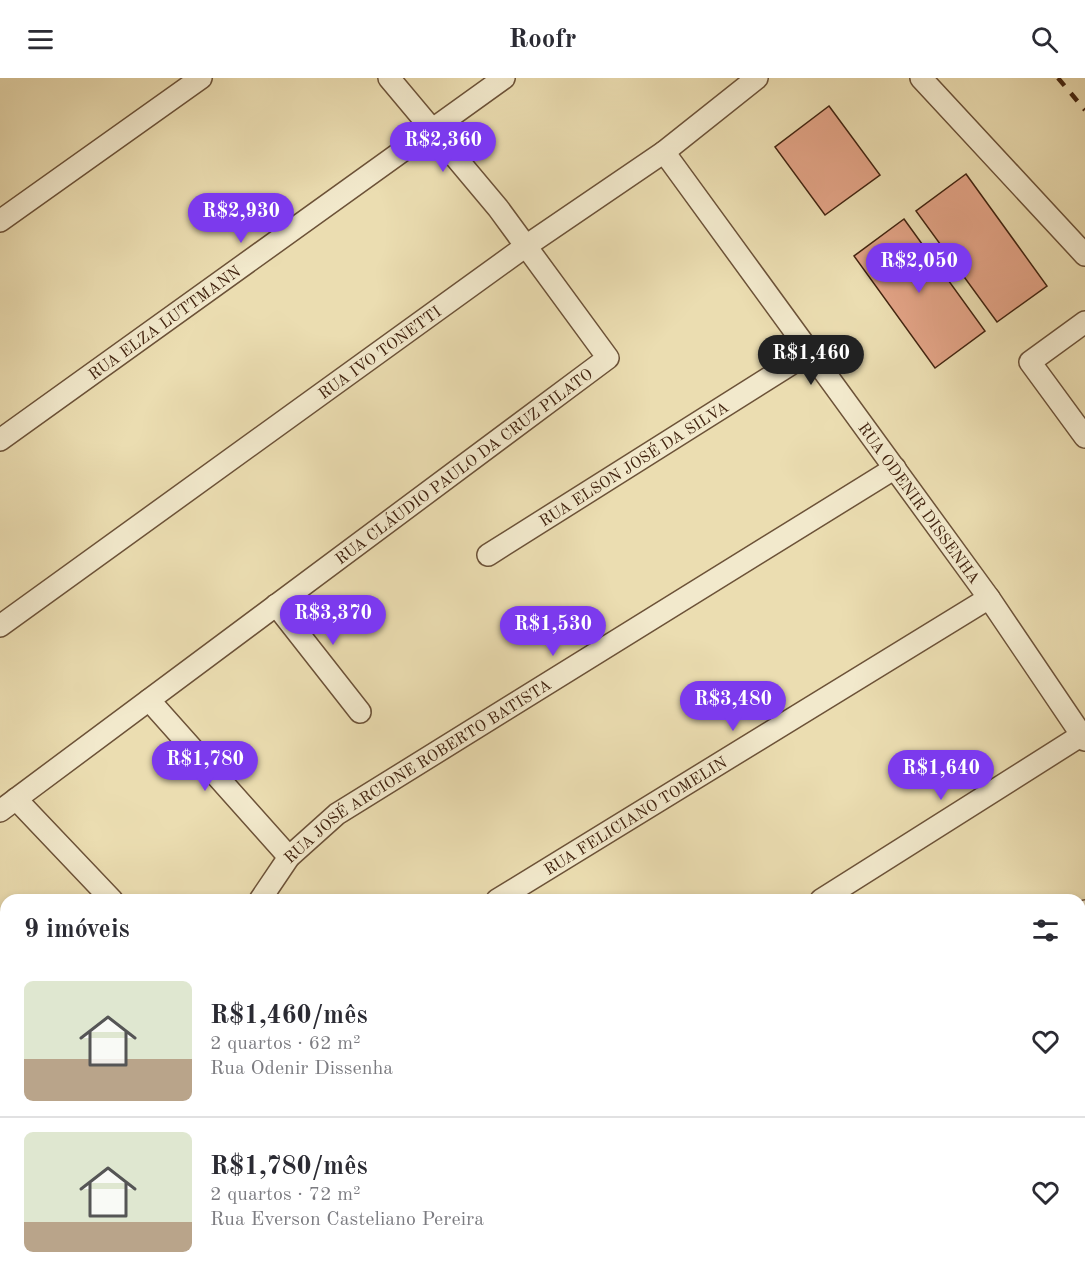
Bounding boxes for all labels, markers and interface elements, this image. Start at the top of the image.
icon: menu [24,23,57,56]
icon: search [1028,23,1061,56]
text: Roofr [508,26,577,53]
pin: R$2,360 [388,122,498,173]
text: R$2,360 [404,131,482,151]
pin: R$2,930 [186,193,296,244]
text: R$2,930 [202,202,280,222]
pin: R$2,050 [864,243,974,294]
text: R$2,050 [880,252,958,272]
street label: RUA ELZA LUTTMANN [86,264,244,384]
street label: RUA IVO TONETTI [316,304,445,403]
pin: R$1,460 [756,335,866,386]
text: R$1,460 [772,344,850,364]
street label: RUA CLÁUDIO PAULO DA CRUZ PILATO [333,366,596,568]
street label: RUA ELSON JOSÉ DA SILVA [537,400,732,530]
street label: RUA ODENIR DISSENHA [854,421,982,587]
pin: R$3,370 [278,595,388,646]
text: R$3,370 [294,604,372,624]
pin: R$1,530 [498,606,608,657]
text: R$1,530 [514,615,592,635]
street label: RUA JOSÉ ARCIONE ROBERTO BATISTA [282,677,555,867]
pin: R$3,480 [678,681,788,732]
text: R$3,480 [694,690,772,710]
pin: R$1,780 [150,741,260,792]
text: R$1,780 [166,750,244,770]
pin: R$1,640 [886,750,996,801]
street label: RUA FELICIANO TOMELIN [542,755,730,879]
text: R$1,640 [902,759,980,779]
icon: filters [1029,914,1062,947]
text: 9 imóveis [24,917,130,943]
text: R$1,460/mês [210,1003,368,1029]
icon: home [72,1005,144,1077]
icon: heart [1029,1025,1062,1058]
text: 2 quartos · 62 m² [210,1034,361,1054]
text: Rua Odenir Dissenha [210,1059,393,1079]
text: R$1,780/mês [210,1154,368,1180]
icon: home [72,1156,144,1228]
icon: heart [1029,1176,1062,1209]
text: 2 quartos · 72 m² [210,1185,361,1205]
text: Rua Everson Casteliano Pereira [210,1210,484,1230]

